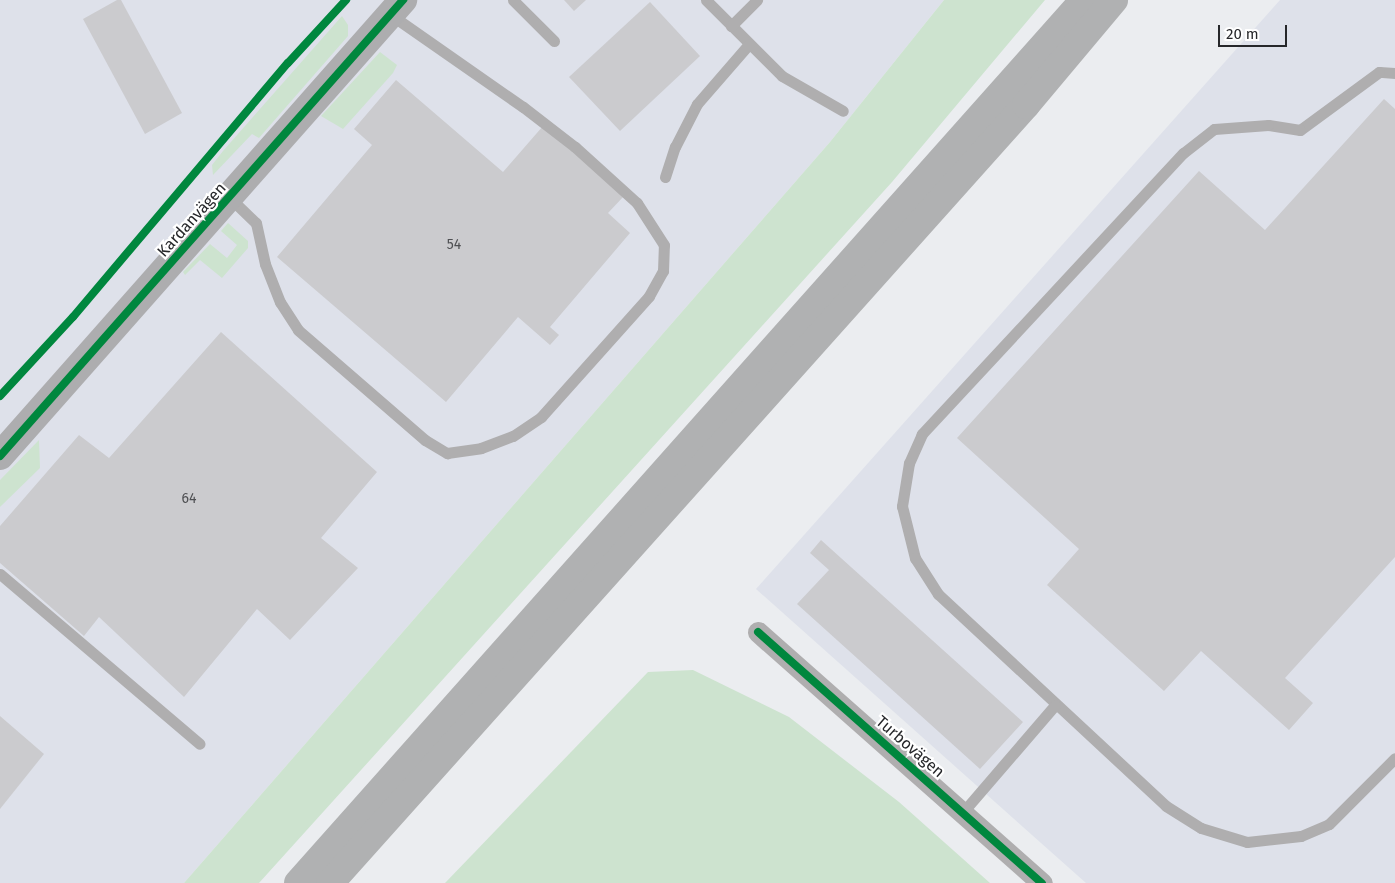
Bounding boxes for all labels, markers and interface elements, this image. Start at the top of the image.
scale bar [1220,15,1289,47]
text: 20 m [1226,25,1259,43]
street label: Kardanvägen [154,179,230,261]
house number: 54 [447,237,461,253]
house number: 64 [182,491,196,507]
street label: Turbovägen [872,712,948,782]

